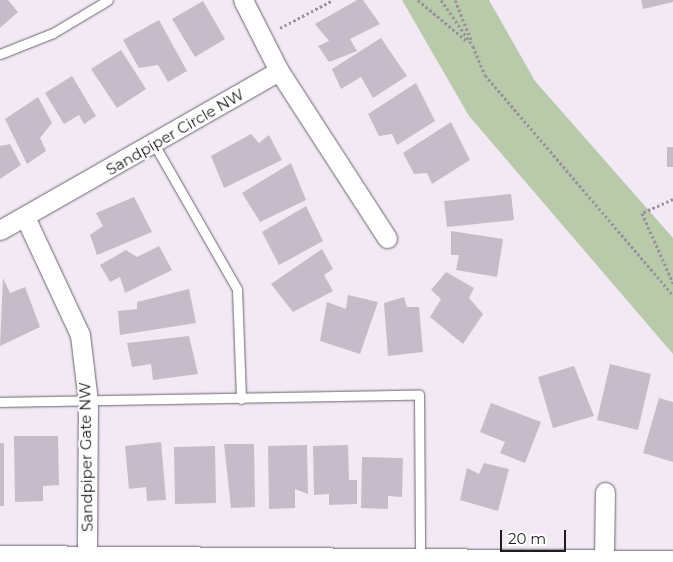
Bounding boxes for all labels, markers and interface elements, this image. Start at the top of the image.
street label: Sandpiper Circle NW [103,85,247,179]
street label: Sandpiper Gate NW [76,382,96,532]
scale bar [503,520,569,552]
text: 20 m [508,529,546,548]

